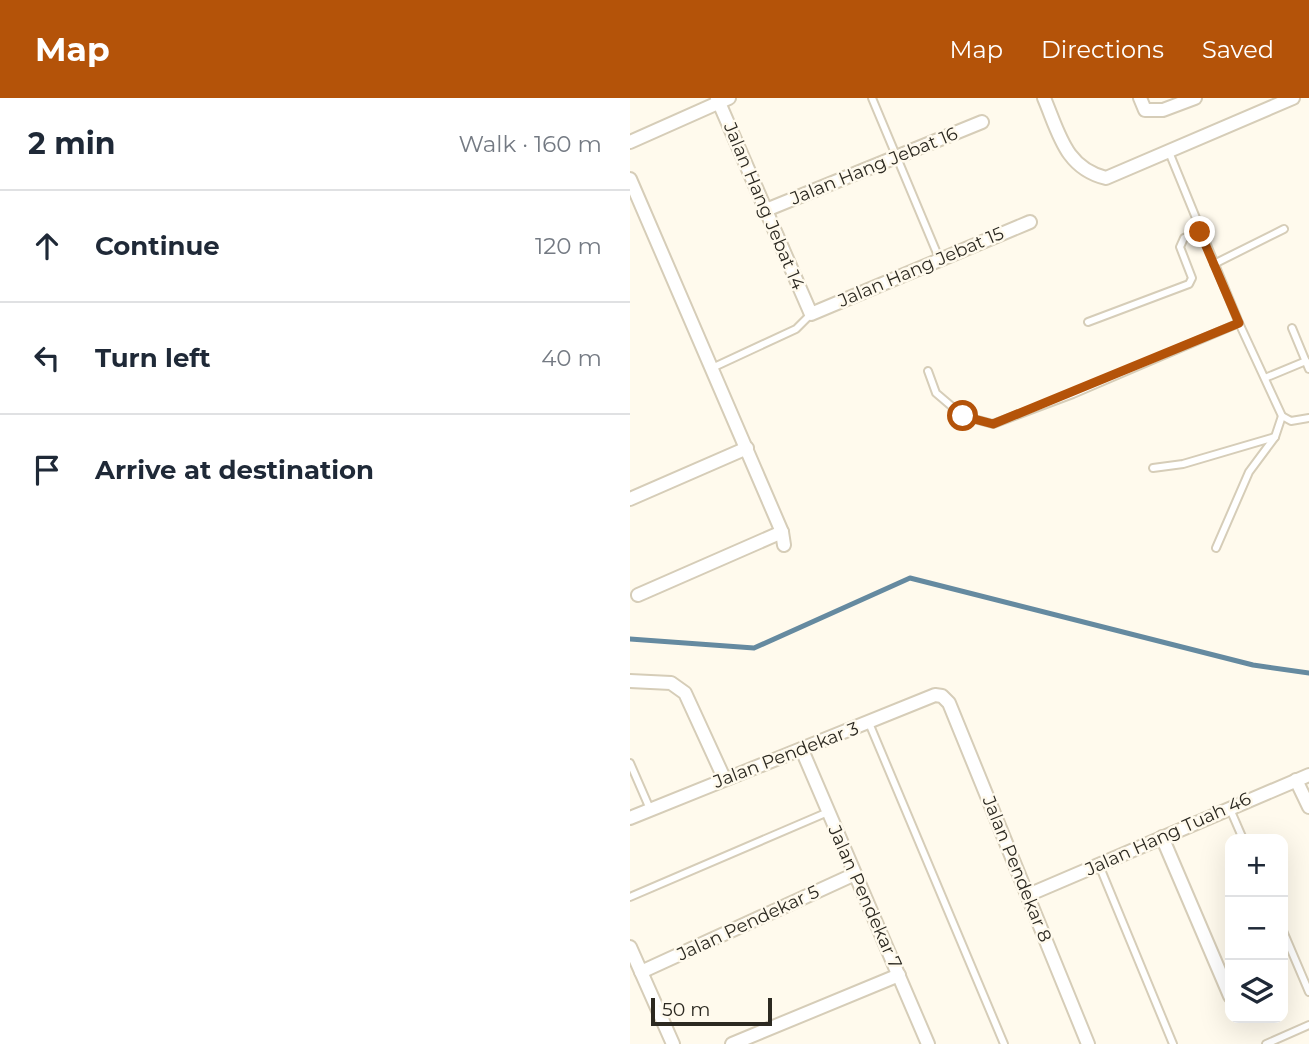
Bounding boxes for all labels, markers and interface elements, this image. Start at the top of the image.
text: Map [35,29,110,69]
text: Map [950,35,1003,64]
text: Directions [1041,35,1164,64]
text: Saved [1202,35,1274,64]
street label: Jalan Hang Jebat 14 [718,118,809,293]
street label: Jalan Hang Jebat 16 [786,122,961,210]
text: 2 min [28,125,115,162]
text: Walk · 160 m [458,130,602,158]
route end [1184,216,1215,247]
street label: Jalan Hang Jebat 15 [834,222,1007,312]
icon: ahead [28,227,66,265]
text: Continue [95,230,220,262]
text: 120 m [535,232,602,260]
icon: left [28,339,66,377]
text: Turn left [95,342,211,374]
text: 40 m [541,344,602,372]
route start [947,400,978,431]
icon: arrive [28,451,66,489]
text: Arrive at destination [95,454,374,486]
street label: Jalan Pendekar 3 [709,717,862,793]
street label: Jalan Hang Tuah 46 [1081,788,1254,881]
street label: Jalan Pendekar 8 [977,792,1056,945]
street label: Jalan Pendekar 7 [823,821,906,972]
map controls [1225,834,1288,1023]
button: + [1225,834,1288,897]
street label: Jalan Pendekar 5 [673,880,822,966]
button: − [1225,897,1288,960]
button: layers [1225,960,1288,1023]
scale bar [651,995,772,1027]
text: 50 m [662,998,710,1021]

